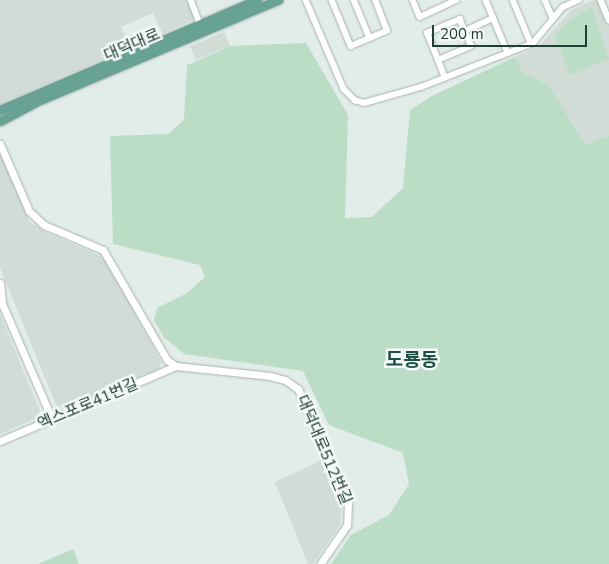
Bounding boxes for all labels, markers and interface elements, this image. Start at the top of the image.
scale bar [434,15,589,47]
text: 200 m [440,24,484,44]
street label: 대덕대로 [101,25,163,65]
district label: 도룡동 [386,350,438,372]
street label: 엑스포로41번길 [35,374,141,434]
street label: 대덕대로512번길 [292,392,356,508]

